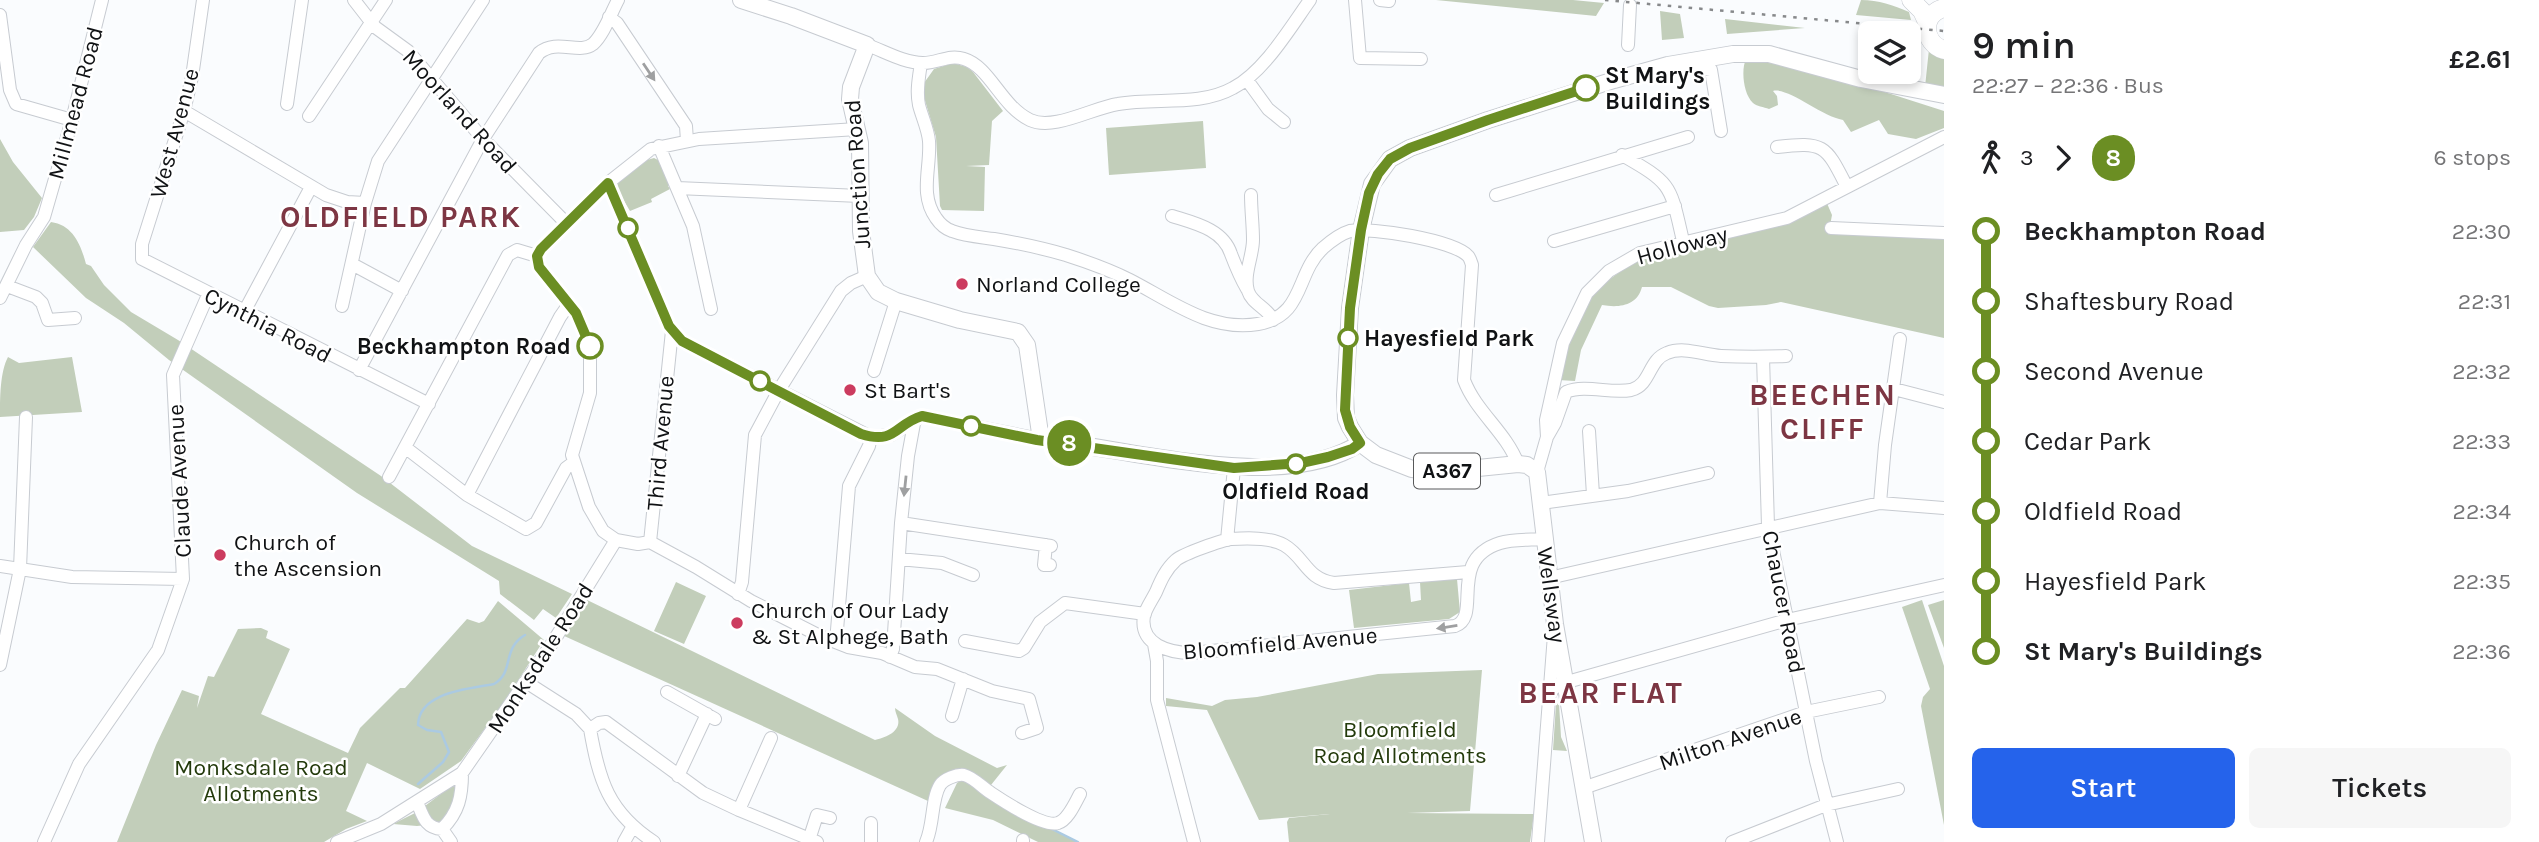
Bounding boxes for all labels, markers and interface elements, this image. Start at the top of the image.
map controls [1858,21,1921,84]
button: layers [1858,21,1921,84]
text: 9 min [1972,23,2076,68]
street label: Millmead Road [42,24,109,183]
street label: Moorland Road [397,44,523,179]
text: £2.61 [2449,44,2511,75]
one-way arrow [642,62,655,81]
place label: St Mary's Buildings [1605,62,1710,115]
street label: West Avenue [144,65,205,201]
text: 22:27 – 22:36 · Bus [1972,72,2164,99]
marker: St Mary's Buildings [1573,75,1599,101]
street label: Junction Road [839,99,876,249]
icon: walk [1972,139,2010,177]
icon: forward [2044,139,2082,177]
text: 3 [2020,144,2034,171]
text: 8 [2106,144,2121,172]
text: 6 stops [2434,144,2511,171]
district label: OLDFIELD PARK [280,199,522,235]
text: Beckhampton Road [2024,216,2266,247]
unlabelled marker [618,218,638,238]
text: 22:30 [2452,218,2511,245]
street label: Holloway [1634,220,1731,271]
place label: Norland College [976,271,1141,298]
marker: Norland College [954,276,970,292]
street label: Cynthia Road [200,282,336,369]
text: Shaftesbury Road [2024,286,2234,317]
text: 22:31 [2458,288,2511,315]
place label: Hayesfield Park [1364,325,1535,352]
marker: Hayesfield Park [1338,328,1358,348]
place label: Beckhampton Road [357,333,571,360]
marker: Beckhampton Road [577,333,603,359]
text: Second Avenue [2024,356,2204,387]
text: 22:32 [2452,358,2511,385]
unlabelled marker [750,371,770,391]
street label: Third Avenue [641,374,680,512]
place label: St Bart's [864,377,951,404]
district label: BEECHEN CLIFF [1749,377,1897,447]
marker: St Bart's [842,382,858,398]
street label: Claude Avenue [162,404,197,558]
unlabelled marker [961,416,981,436]
line badge: 8 [1046,420,1092,466]
text: Cedar Park [2024,426,2151,457]
text: 22:33 [2452,428,2511,455]
text: 8 [1061,429,1077,457]
marker: Oldfield Road [1286,454,1306,474]
road number: A367 [1414,454,1480,489]
one-way arrow [899,475,910,497]
place label: Oldfield Road [1222,478,1370,505]
text: Oldfield Road [2024,496,2182,527]
text: 22:34 [2453,498,2511,525]
street label: Chaucer Road [1756,528,1811,676]
place label: Church of the Ascension [234,529,382,582]
street label: Wellsway [1531,545,1572,645]
marker: Church of the Ascension [212,547,228,563]
text: Hayesfield Park [2024,566,2206,597]
text: 22:35 [2452,568,2511,595]
street label: Monksdale Road [482,578,599,739]
place label: Church of Our Lady & St Alphege, Bath [751,597,949,650]
marker: Church of Our Lady & St Alphege, Bath [729,615,745,631]
street label: Bloomfield Avenue [1182,622,1378,665]
one-way arrow [1436,622,1458,633]
text: St Mary's Buildings [2024,636,2263,667]
text: 22:36 [2452,638,2511,665]
district label: BEAR FLAT [1518,675,1684,711]
street label: Milton Avenue [1655,702,1805,776]
park label: Bloomfield Road Allotments [1313,716,1487,769]
button: Start [1972,748,2235,828]
button: Tickets [2249,748,2511,828]
park label: Monksdale Road Allotments [174,754,348,807]

